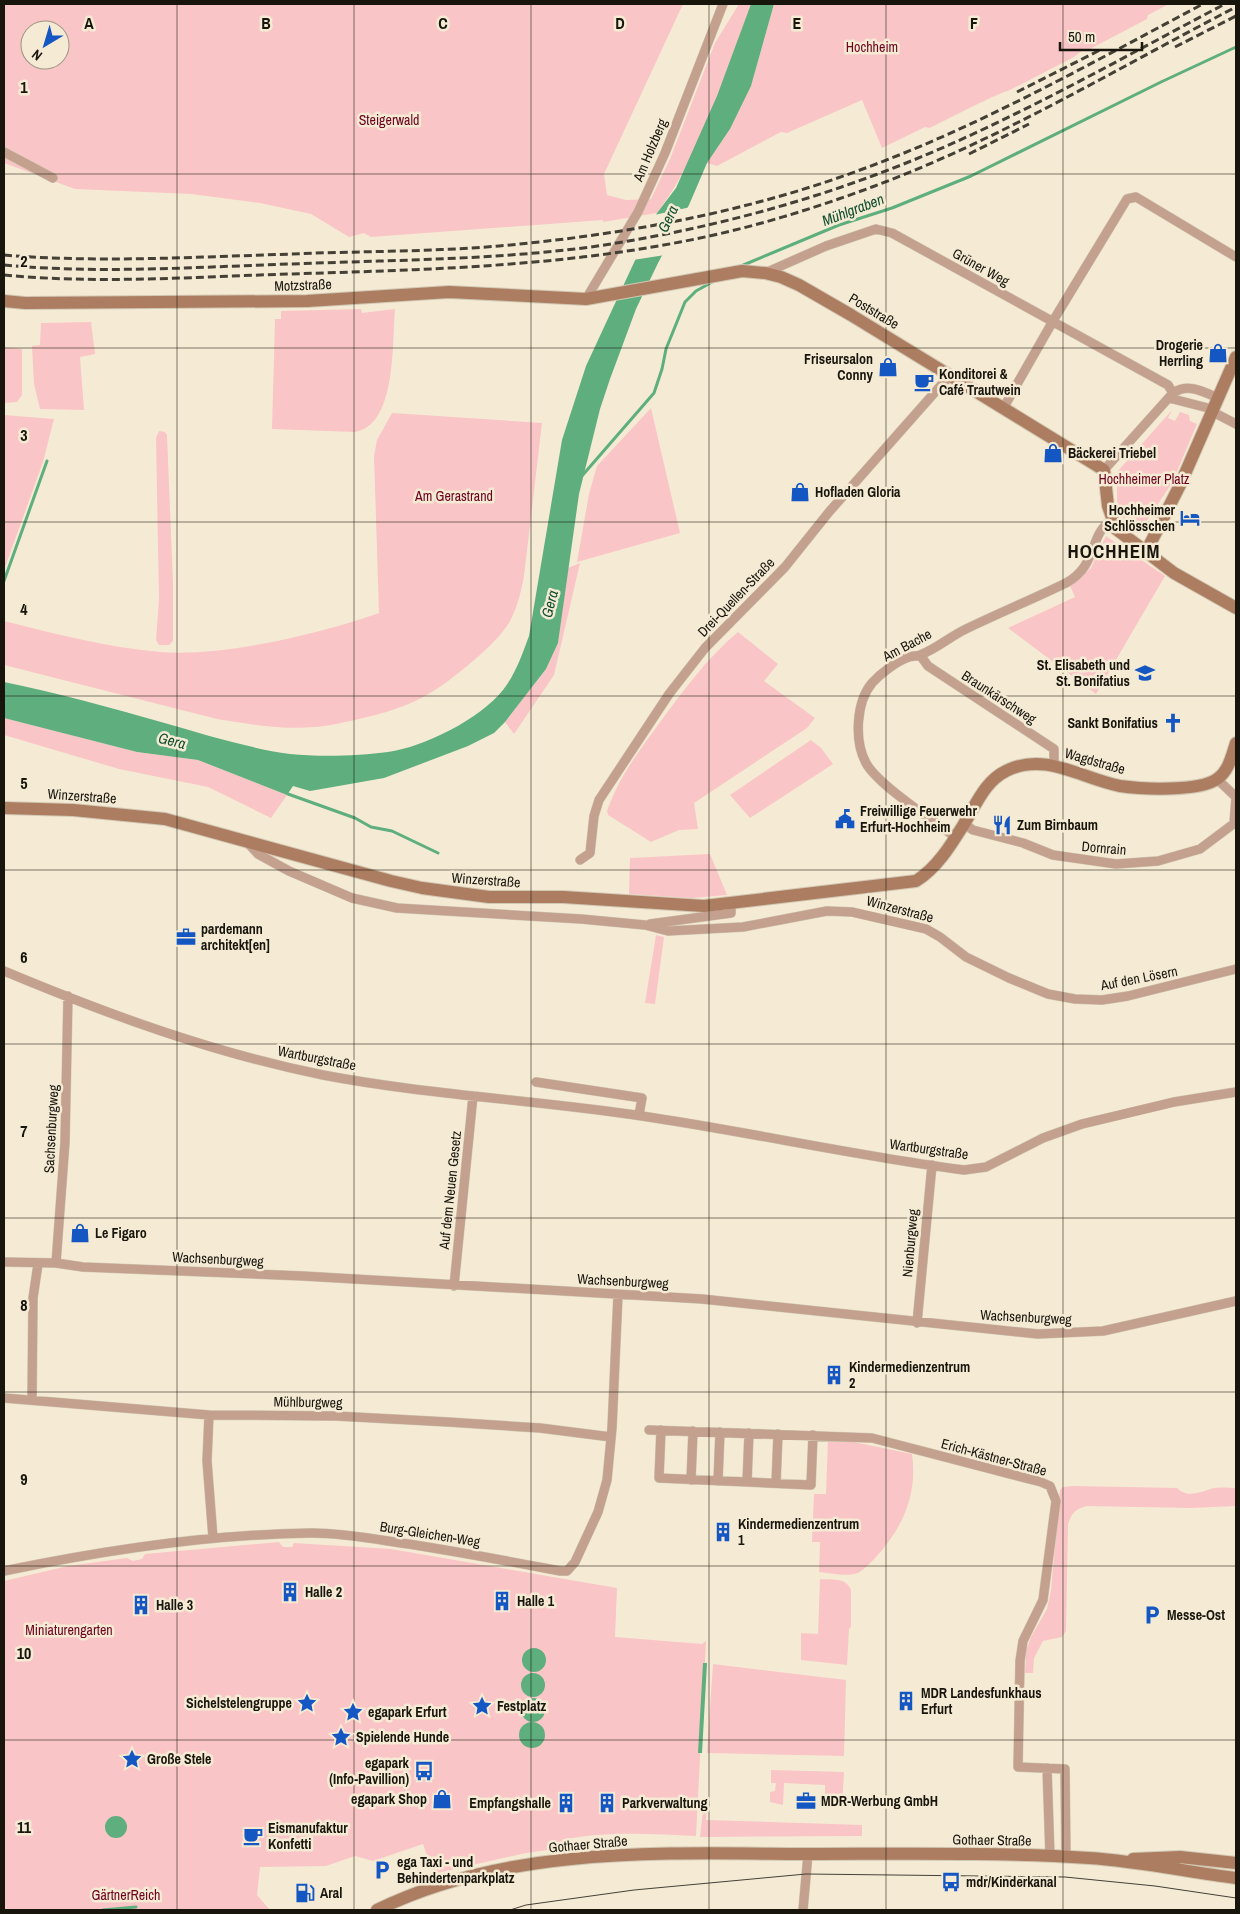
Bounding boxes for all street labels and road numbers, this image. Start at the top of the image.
street label: Am Holzberg [628,115,671,185]
street label: Grüner Weg [949,244,1013,290]
street label: Motzstraße [274,275,332,295]
street label: Poststraße [846,289,902,333]
street label: Drei-Quellen-Straße [694,554,778,640]
street label: Am Bache [879,625,935,666]
street label: Braunkärschweg [958,666,1040,728]
street label: Wagdstraße [1063,744,1127,778]
street label: Winzerstraße [47,785,117,807]
street label: Dornrain [1081,837,1127,859]
street label: Winzerstraße [451,869,521,891]
street label: Winzerstraße [864,891,936,927]
street label: Auf den Lösern [1098,962,1179,994]
street label: Wartburgstraße [276,1042,358,1074]
street label: Sachsenburgweg [40,1084,62,1174]
street label: Auf dem Neuen Gesetz [435,1129,465,1251]
street label: Wartburgstraße [888,1135,970,1163]
street label: Nienburgweg [898,1208,922,1278]
street label: Wachsenburgweg [172,1248,265,1270]
street label: Wachsenburgweg [577,1270,670,1292]
street label: Wachsenburgweg [980,1306,1073,1328]
street label: Mühlburgweg [273,1392,343,1412]
street label: Erich-Kästner-Straße [939,1434,1049,1480]
street label: Burg-Gleichen-Weg [379,1517,482,1551]
street label: Gothaer Straße [952,1830,1032,1850]
street label: Gothaer Straße [548,1832,628,1856]

